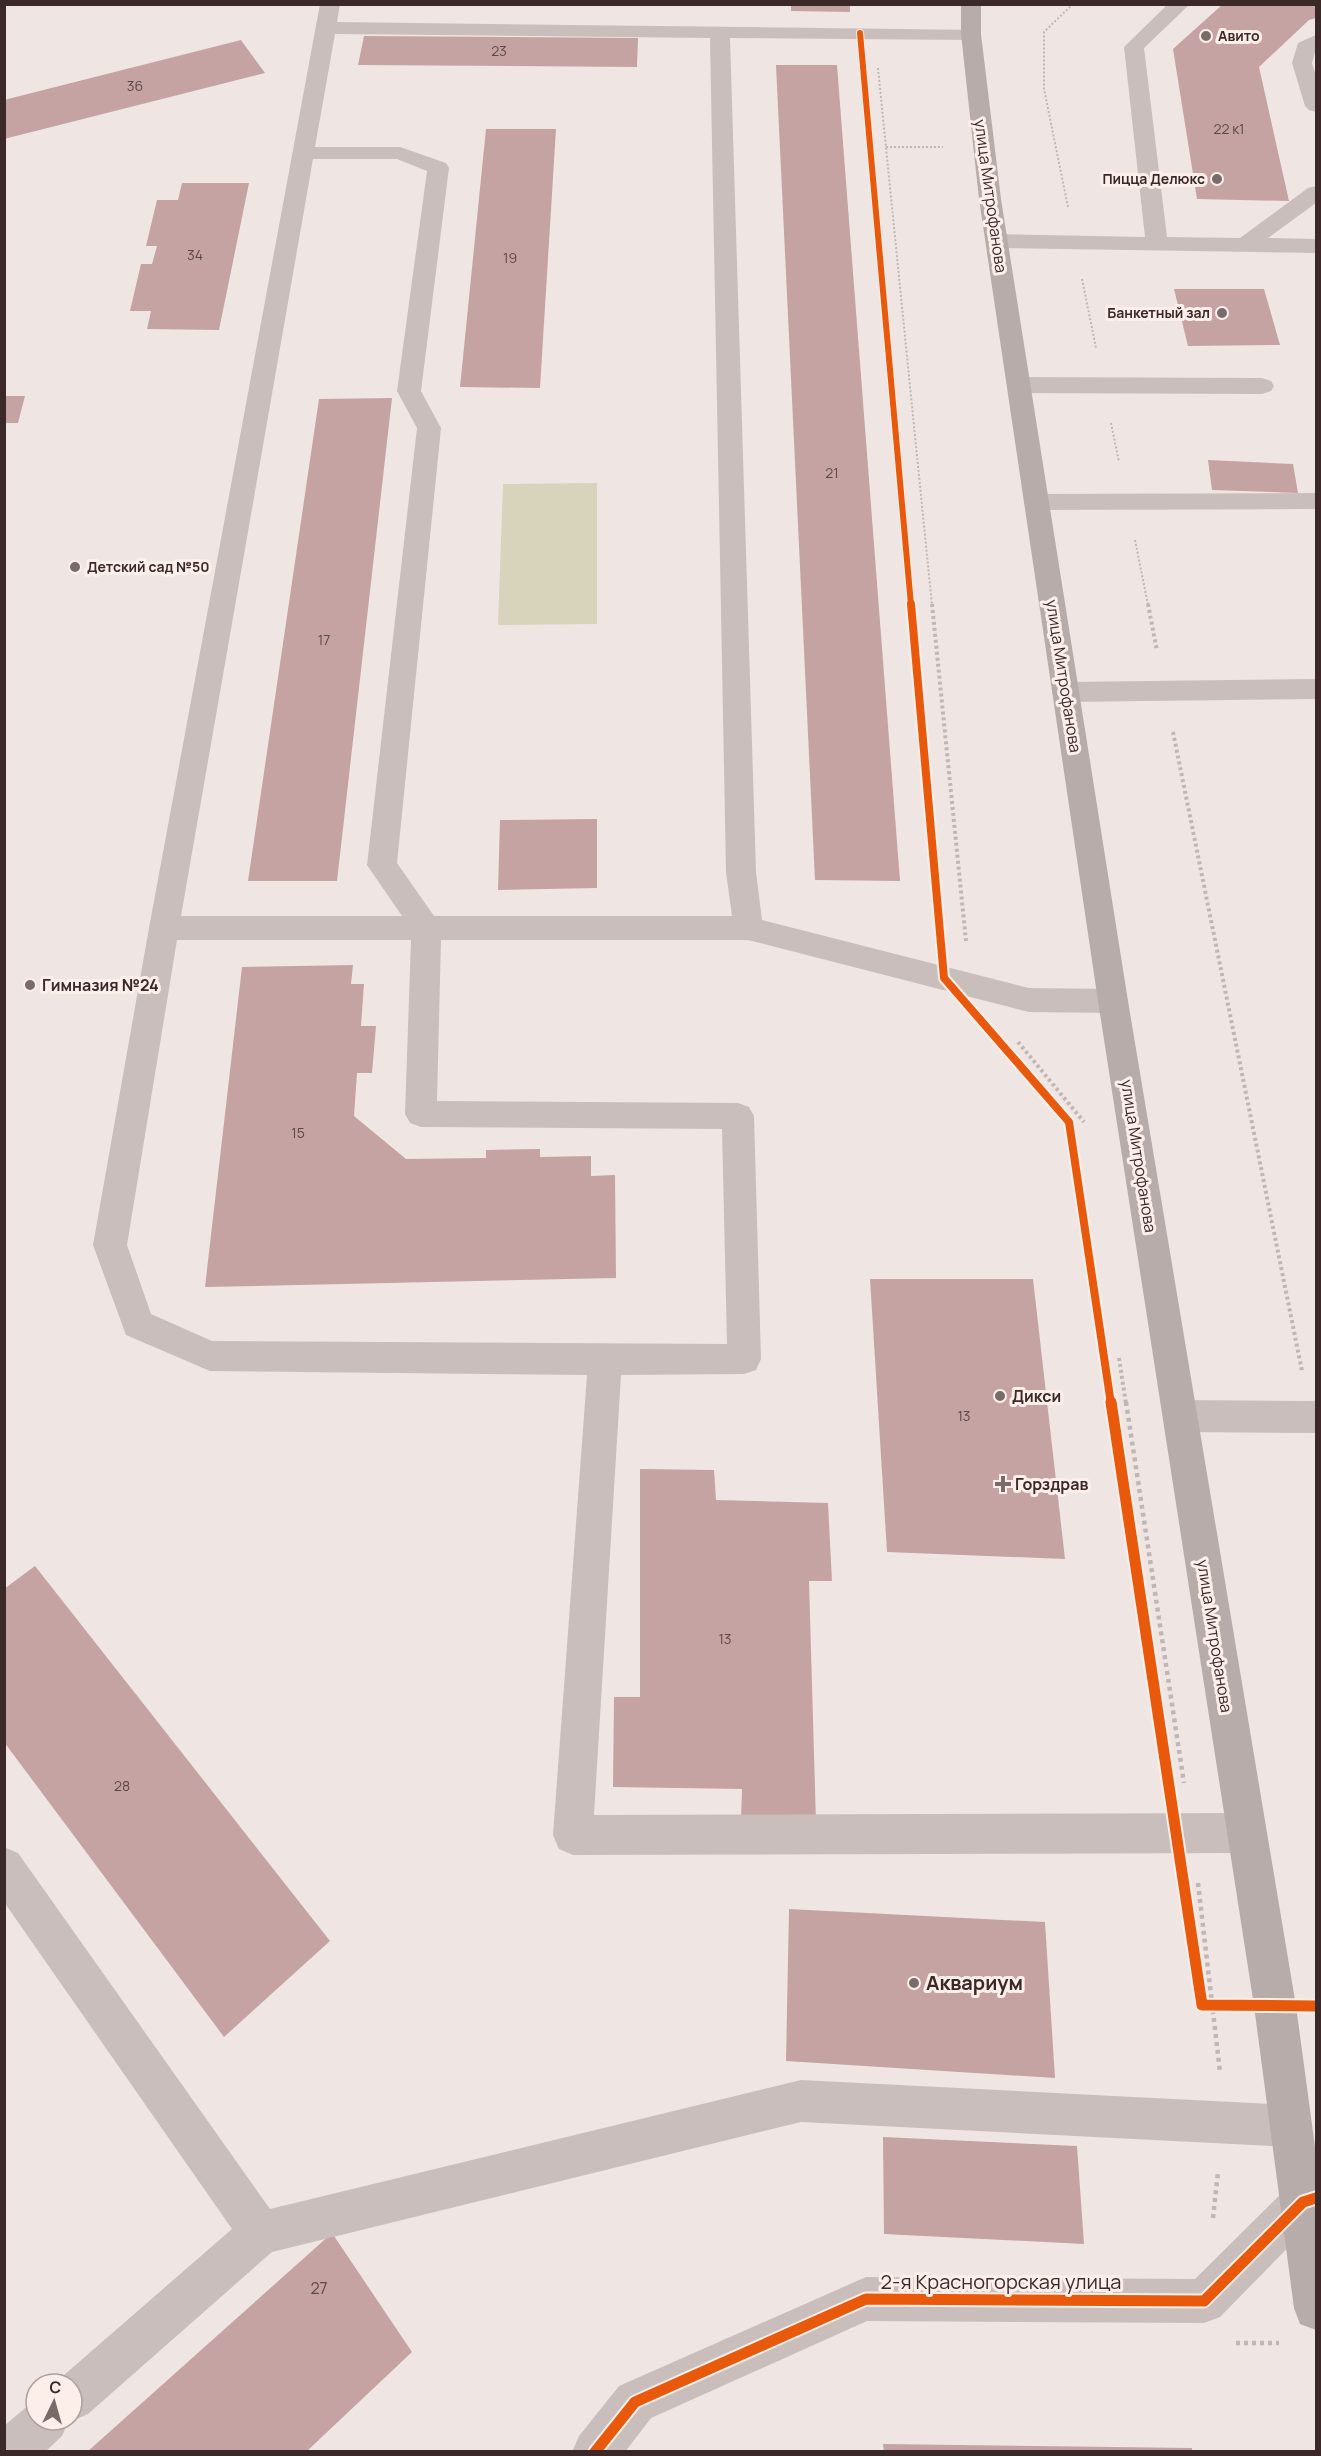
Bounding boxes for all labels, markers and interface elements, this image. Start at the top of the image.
place label: Авито [1218,26,1260,45]
marker: Авито [1199,29,1213,43]
house number: 23 [491,41,507,60]
house number: 36 [127,76,143,95]
street label: улица Митрофанова [969,118,1013,274]
house number: 22 к1 [1213,119,1245,138]
place label: Пицца Делюкс [1102,169,1205,188]
marker: Пицца Делюкс [1210,172,1224,186]
house number: 34 [187,245,203,264]
house number: 19 [503,248,517,267]
place label: Банкетный зал [1107,303,1210,322]
marker: Банкетный зал [1215,306,1229,320]
house number: 21 [825,463,839,482]
place label: Детский сад №50 [87,557,209,576]
marker: Детский сад №50 [68,560,82,574]
street label: улица Митрофанова [1041,598,1087,754]
house number: 17 [318,630,330,649]
place label: Гимназия №24 [42,974,159,996]
marker: Гимназия №24 [23,978,37,992]
street label: улица Митрофанова [1116,1078,1162,1234]
house number: 15 [291,1123,305,1142]
place label: Дикси [1012,1385,1061,1407]
marker: Дикси [993,1389,1007,1403]
house number: 13 [957,1406,971,1425]
place label: Горздрав [1015,1473,1088,1495]
marker: Горздрав [996,1477,1010,1491]
street label: улица Митрофанова [1192,1558,1238,1714]
house number: 13 [718,1629,732,1648]
house number: 28 [114,1776,130,1795]
place label: Аквариум [926,1969,1023,1996]
marker: Аквариум [907,1976,921,1990]
street label: 2-я Красногорская улица [881,2268,1121,2295]
house number: 27 [310,2277,328,2299]
north arrow [24,2372,84,2432]
text: С [48,2376,62,2399]

